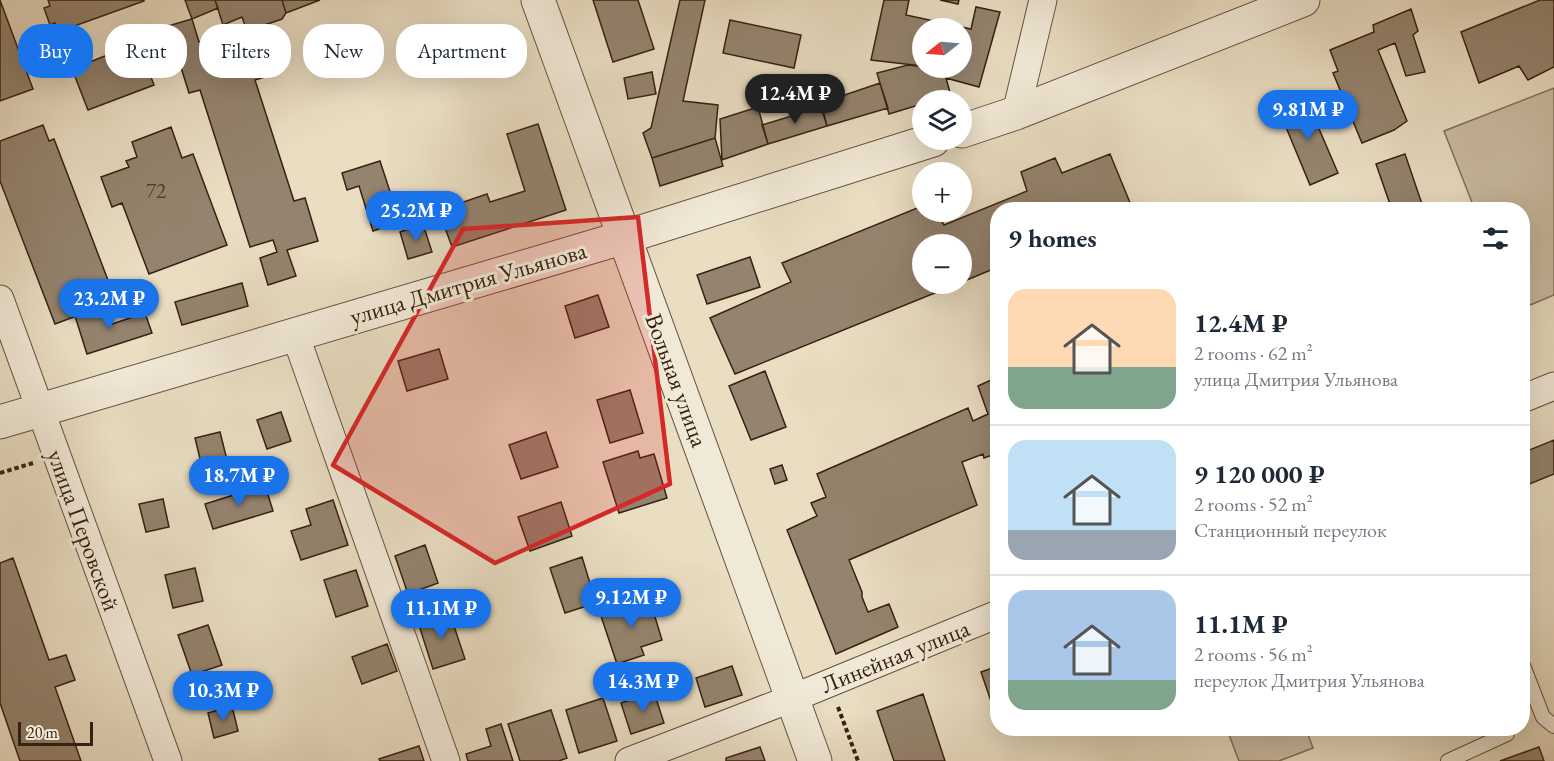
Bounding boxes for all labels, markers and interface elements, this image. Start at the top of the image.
north arrow [912,18,972,78]
map controls [912,18,972,294]
chip: Buy [18,24,93,78]
chip: Rent [105,24,187,78]
chip: Filters [199,24,291,78]
chip: New [303,24,384,78]
chip: Apartment [396,24,527,78]
pin: 12.4M ₽ [740,74,850,125]
text: 12.4M ₽ [759,80,831,106]
button: layers [912,90,972,150]
pin: 9.81M ₽ [1253,90,1363,141]
text: 9.81M ₽ [1272,96,1344,122]
button: + [912,162,972,222]
house number: 72 [146,177,166,204]
pin: 25.2M ₽ [361,191,471,242]
text: 25.2M ₽ [380,197,452,223]
text: 9 homes [1008,221,1097,255]
icon: filters [1479,222,1512,255]
street label: улица Дмитрия Ульянова [346,234,590,332]
button: − [912,234,972,294]
pin: 23.2M ₽ [54,279,164,330]
text: 23.2M ₽ [73,285,145,311]
text: 12.4M ₽ [1194,306,1288,340]
street label: Вольная улица [639,309,716,451]
icon: home [1056,313,1128,385]
text: 2 rooms · 62 m² [1194,340,1313,366]
text: улица Дмитрия Ульянова [1194,366,1398,392]
street label: улица Перовской [40,445,128,615]
pin: 18.7M ₽ [184,456,294,507]
text: 9 120 000 ₽ [1194,457,1325,491]
text: 18.7M ₽ [203,462,275,488]
icon: home [1056,464,1128,536]
text: 2 rooms · 52 m² [1194,491,1313,517]
text: Станционный переулок [1194,517,1387,543]
pin: 9.12M ₽ [576,578,686,629]
text: 9.12M ₽ [595,584,667,610]
pin: 11.1M ₽ [386,589,496,640]
text: 11.1M ₽ [405,595,477,621]
text: 11.1M ₽ [1194,607,1288,641]
street label: Линейная улица [816,612,974,700]
icon: home [1056,614,1128,686]
text: 2 rooms · 56 m² [1194,641,1313,667]
pin: 14.3M ₽ [588,662,698,713]
text: переулок Дмитрия Ульянова [1194,667,1425,693]
text: 14.3M ₽ [607,668,679,694]
pin: 10.3M ₽ [168,671,278,722]
text: 10.3M ₽ [187,677,259,703]
scale bar [18,719,93,746]
text: 20 m [27,722,58,743]

